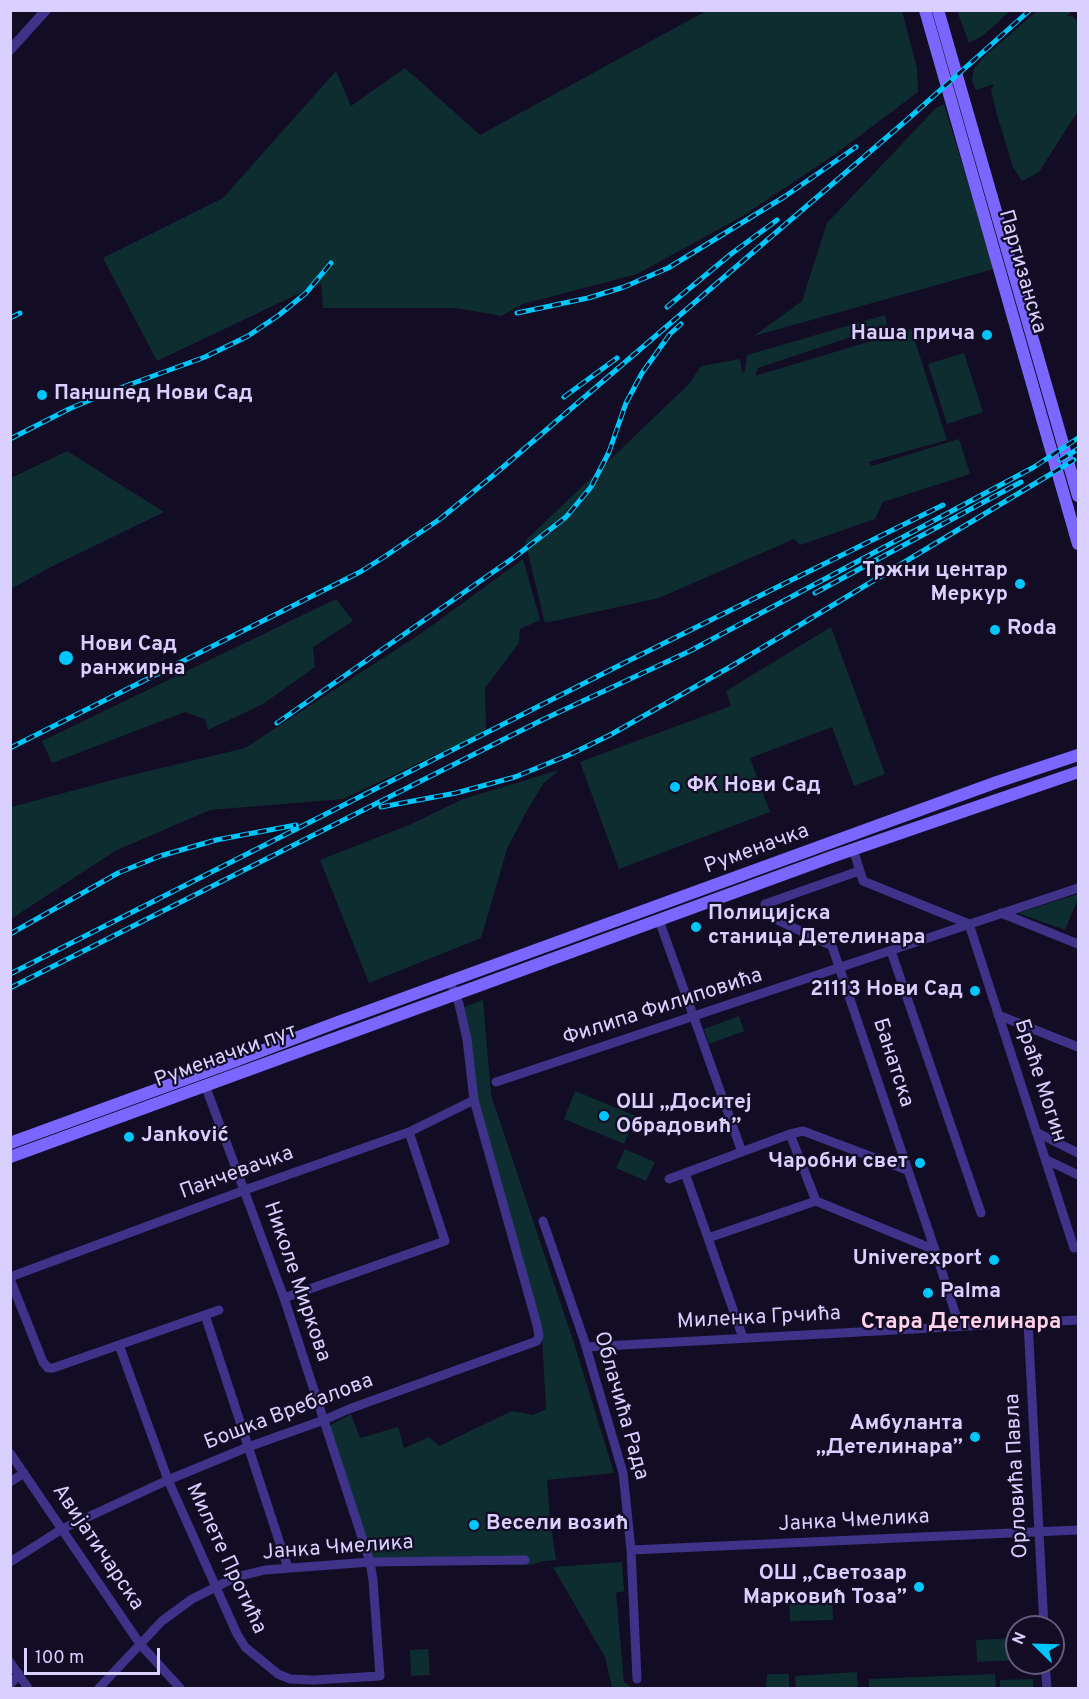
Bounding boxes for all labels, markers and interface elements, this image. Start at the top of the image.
street label: Партизанска [991,207,1051,337]
place label: Наша прича [851,322,975,348]
marker: Наша прича [980,328,994,342]
place label: Паншпед Нови Сад [54,382,253,408]
marker: Паншпед Нови Сад [35,388,49,402]
place label: Тржни центар Меркур [862,559,1008,609]
marker: Тржни центар Меркур [1013,577,1027,591]
place label: Roda [1007,617,1057,643]
marker: Roda [988,623,1002,637]
place label: Нови Сад ранжирна [80,633,186,683]
marker: Нови Сад ранжирна [57,649,75,667]
place label: ФК Нови Сад [687,774,821,800]
marker: ФК Нови Сад [668,780,682,794]
street label: Руменачка [701,819,813,881]
place label: Полицијска станица Детелинара [708,902,926,952]
marker: Полицијска станица Детелинара [689,920,703,934]
street label: Филипа Филиповића [560,964,766,1052]
place label: 21113 Нови Сад [810,978,963,1004]
marker: 21113 Нови Сад [968,984,982,998]
street label: Банатска [866,1015,918,1111]
street label: Браће Могин [1007,1016,1071,1146]
street label: Руменачки пут [152,1020,300,1094]
place label: ОШ „Доситеј Обрадовић” [616,1091,752,1141]
marker: ОШ „Доситеј Обрадовић” [597,1109,611,1123]
place label: Janković [141,1124,229,1150]
marker: Janković [122,1130,136,1144]
street label: Панчевачка [177,1142,297,1206]
place label: Чаробни свет [768,1150,908,1176]
marker: Чаробни свет [913,1156,927,1170]
street label: Николе Миркова [257,1199,335,1365]
place label: Univerexport [853,1247,982,1273]
marker: Univerexport [987,1253,1001,1267]
place label: Palma [940,1280,1001,1306]
marker: Palma [921,1286,935,1300]
street label: Миленка Грчића [676,1302,842,1336]
district label: Стара Детелинара [861,1311,1061,1337]
street label: Облачића Рада [587,1329,653,1483]
street label: Бошка Вребалова [201,1369,377,1457]
street label: Орловића Павла [1001,1393,1035,1559]
place label: Амбуланта „Детелинара” [816,1412,963,1462]
marker: Амбуланта „Детелинара” [968,1430,982,1444]
street label: Авијатичарска [46,1480,148,1616]
street label: Милете Протића [179,1480,271,1638]
street label: Јанка Чмелика [778,1505,930,1539]
place label: Весели возић [486,1512,628,1538]
marker: Весели возић [467,1518,481,1532]
street label: Јанка Чмелика [262,1531,414,1567]
place label: ОШ „Светозар Марковић Тоза” [743,1562,907,1612]
marker: ОШ „Светозар Марковић Тоза” [912,1580,926,1594]
north arrow [1005,1615,1065,1675]
text: N [1009,1630,1032,1648]
scale bar [27,1636,164,1674]
text: 100 m [35,1647,84,1670]

